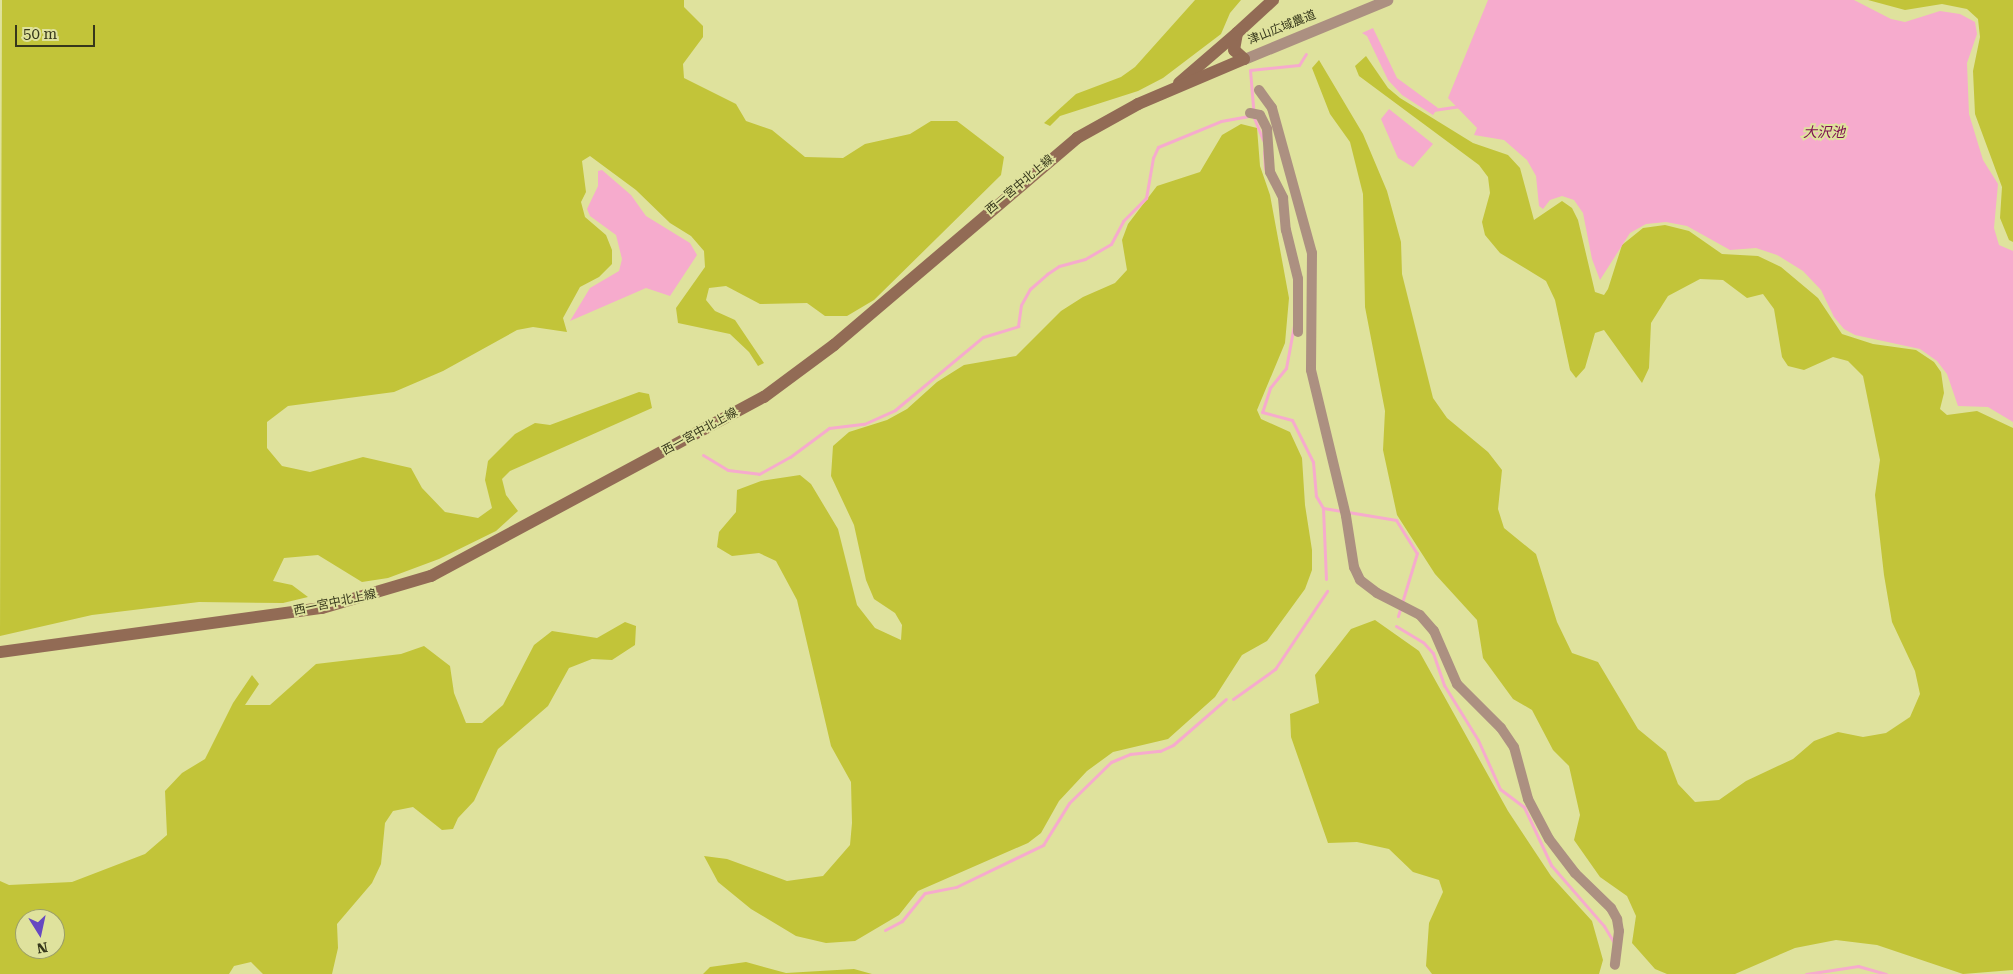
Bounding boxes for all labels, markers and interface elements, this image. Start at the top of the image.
street label: 津山広域農道 [1246,8,1318,48]
scale bar [18,15,98,47]
text: 50 m [23,25,57,43]
water label: 大沢池 [1803,124,1845,140]
street label: 西一宮中北上線 [983,152,1057,218]
street label: 西一宮中北上線 [660,405,740,459]
street label: 西一宮中北上線 [292,587,378,619]
north arrow [15,909,65,959]
text: N [36,939,49,957]

